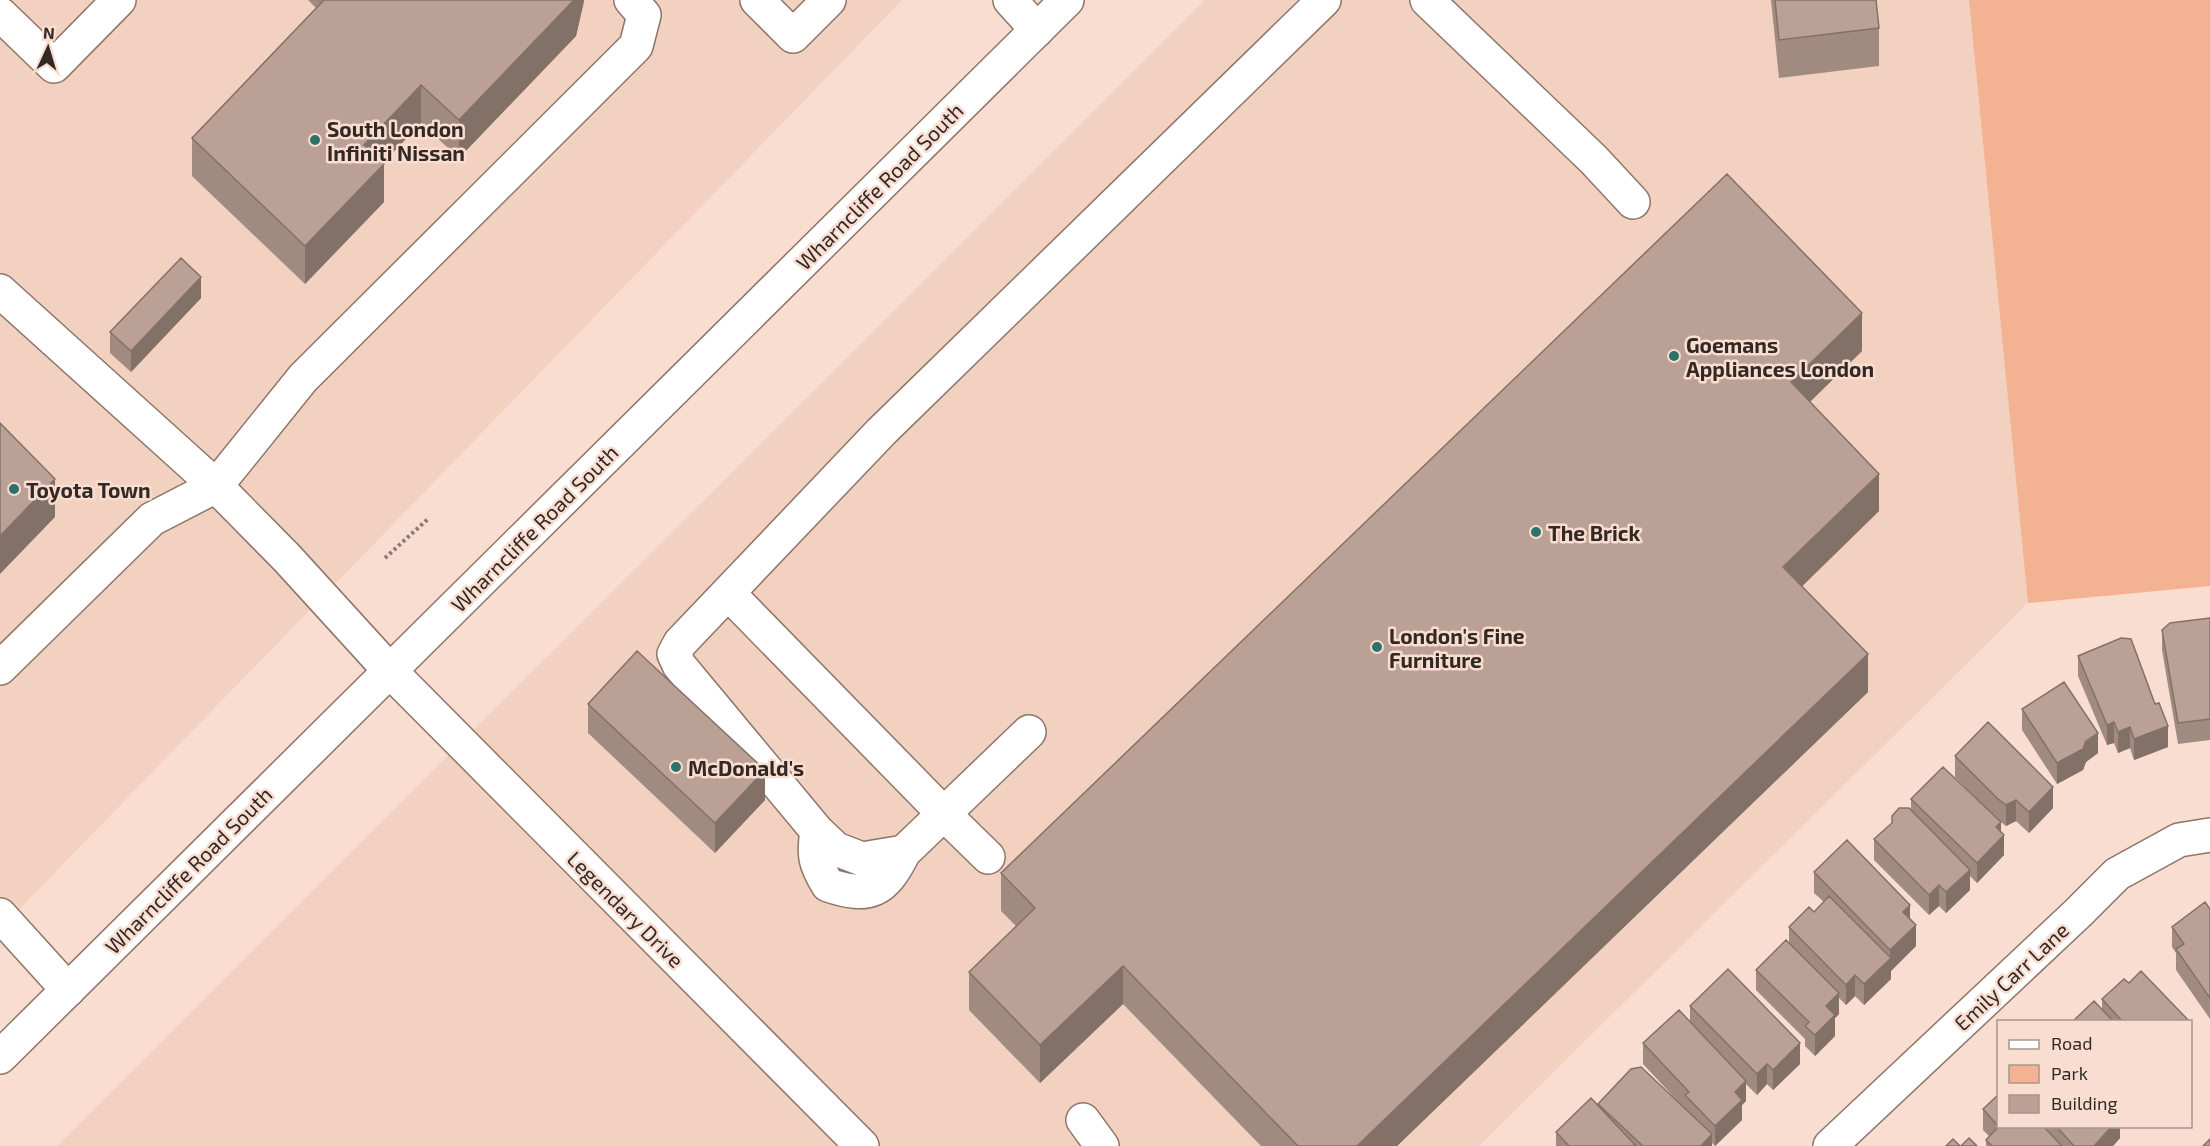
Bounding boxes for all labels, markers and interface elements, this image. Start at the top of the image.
north arrow [18,18,78,78]
text: N [43,23,56,42]
street label: Wharncliffe Road South [790,97,968,275]
place label: South London Infiniti Nissan [327,116,465,165]
marker: South London Infiniti Nissan [308,133,322,147]
place label: Goemans Appliances London [1686,332,1874,381]
marker: Goemans Appliances London [1667,349,1681,363]
street label: Wharncliffe Road South [445,439,623,617]
place label: Toyota Town [26,477,151,503]
marker: Toyota Town [7,482,21,496]
place label: The Brick [1548,520,1641,545]
marker: The Brick [1529,525,1543,539]
place label: London's Fine Furniture [1389,623,1525,672]
marker: London's Fine Furniture [1370,640,1384,654]
place label: McDonald's [688,755,804,780]
marker: McDonald's [669,760,683,774]
street label: Wharncliffe Road South [99,781,277,959]
street label: Legendary Drive [563,846,689,972]
street label: Emily Carr Lane [1949,917,2073,1035]
legend [1997,1020,2192,1128]
text: Road [2051,1032,2092,1054]
text: Park [2051,1062,2088,1084]
text: Building [2051,1092,2118,1114]

